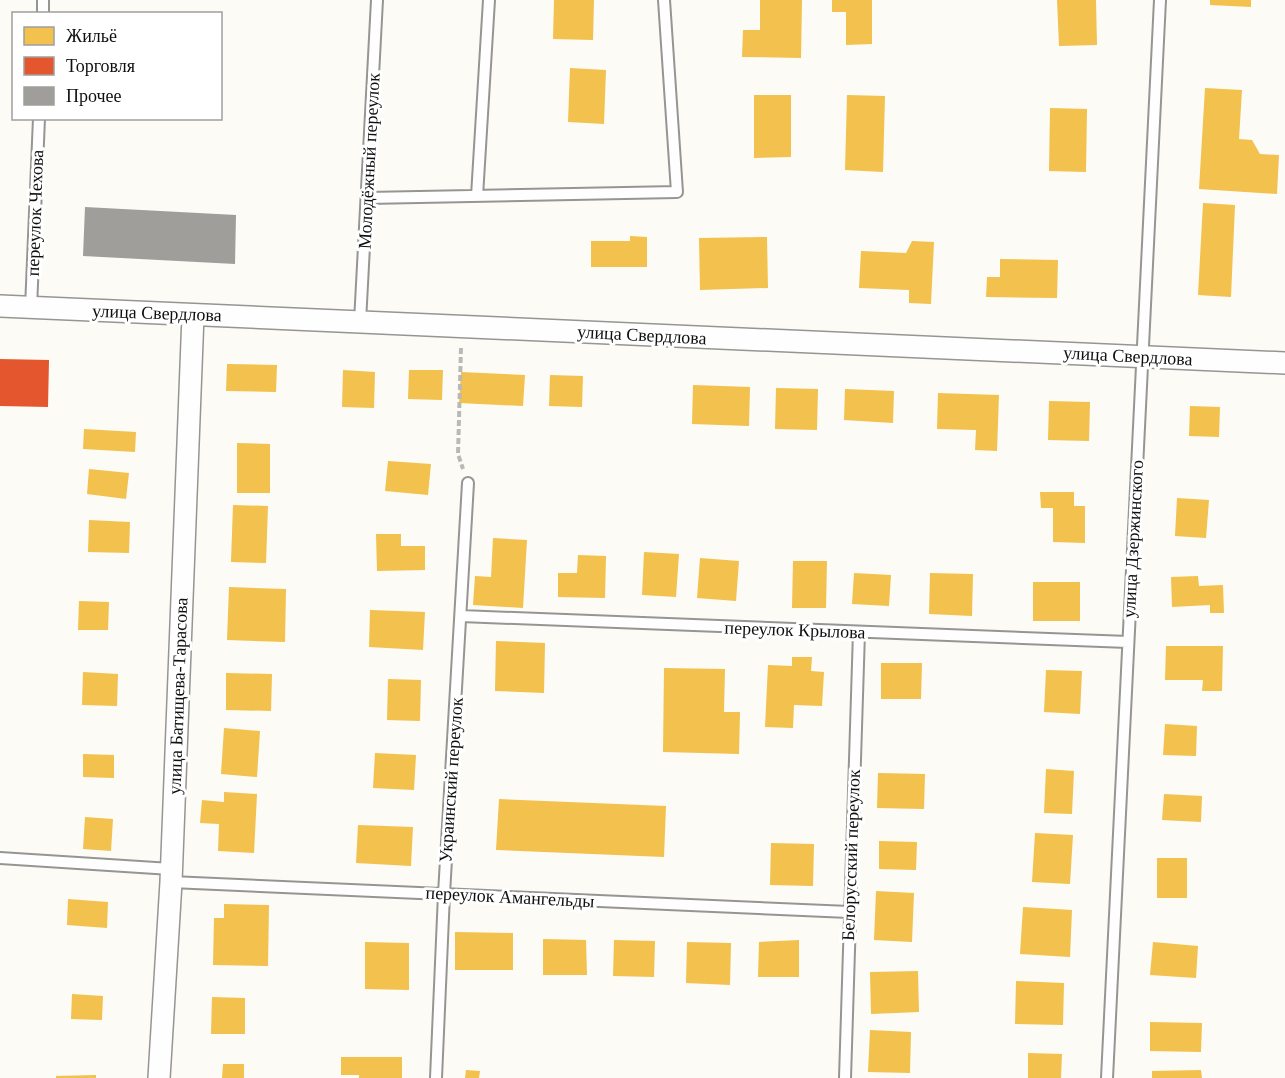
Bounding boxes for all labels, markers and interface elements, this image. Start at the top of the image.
legend [12,12,222,120]
text: Жильё [66,26,117,46]
text: Торговля [66,56,135,76]
street label: Молодёжный переулок [354,72,384,250]
text: Прочее [66,86,122,106]
street label: переулок Чехова [23,149,47,277]
street label: улица Свердлова [92,301,222,325]
street label: улица Свердлова [577,322,707,348]
street label: улица Свердлова [1063,343,1193,369]
street label: улица Дзержинского [1119,459,1147,619]
street label: улица Батищева-Тарасова [165,597,191,795]
street label: переулок Крылова [724,618,866,642]
street label: Украинский переулок [435,696,467,863]
street label: Белорусский переулок [838,769,864,941]
street label: переулок Амангельды [425,883,595,911]

